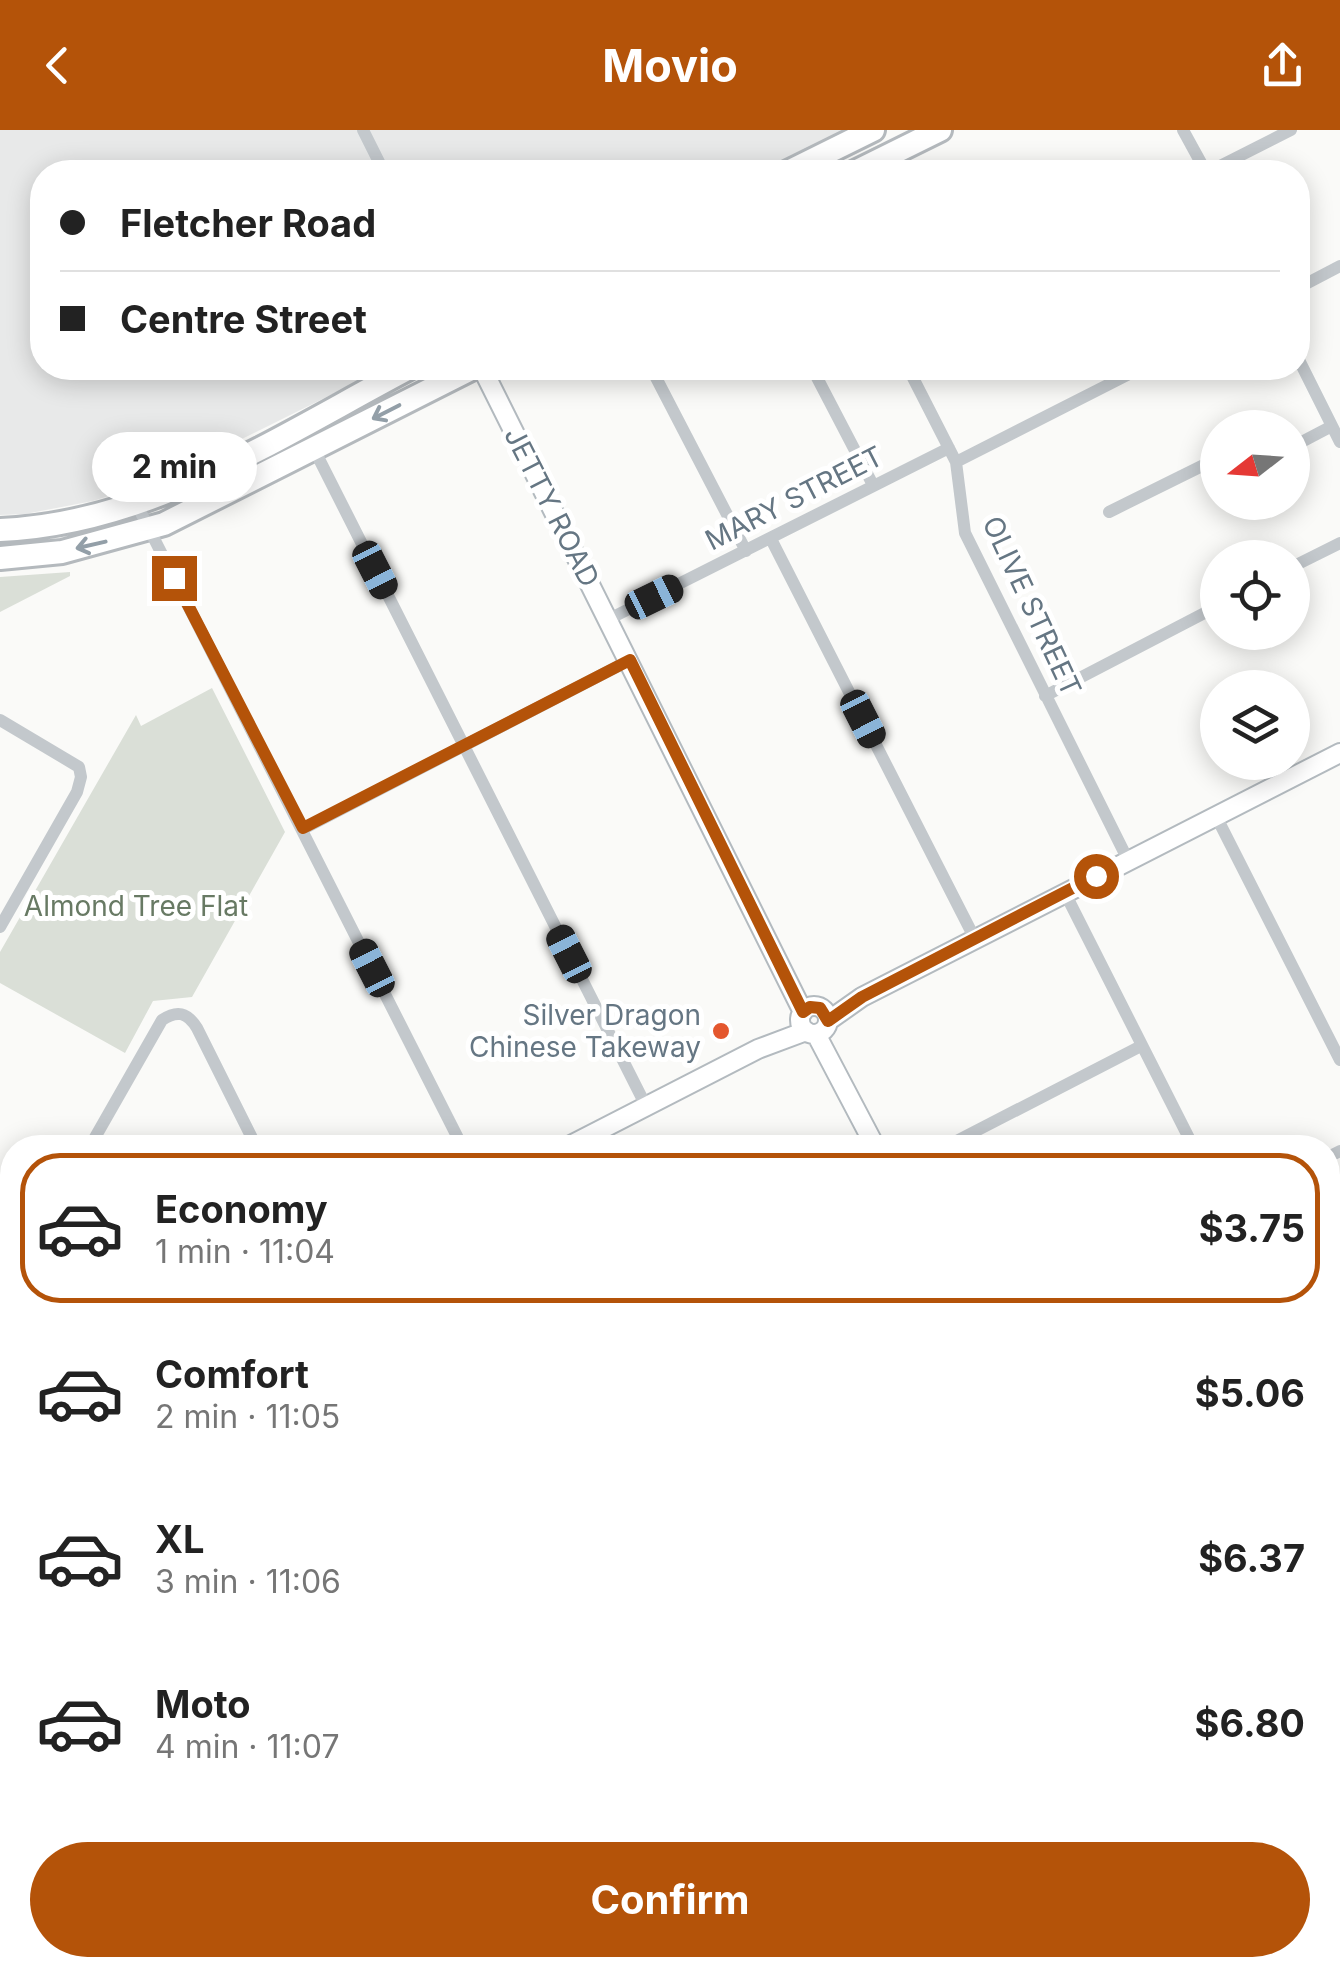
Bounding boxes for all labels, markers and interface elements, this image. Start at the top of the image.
icon: back [30,38,85,93]
text: Movio [602,38,738,93]
icon: share [1255,38,1310,93]
text: Fletcher Road [120,200,376,246]
text: Centre Street [120,296,367,342]
one-way arrow [371,403,401,422]
north arrow [1200,410,1310,520]
map controls [1200,410,1310,780]
street label: JETTY ROAD [497,422,607,592]
callout: 2 min [91,433,256,503]
street label: MARY STREET [700,439,888,557]
text: 2 min [132,447,217,486]
street label: OLIVE STREET [975,511,1089,701]
car [348,536,402,604]
one-way arrow [76,537,108,555]
button: locate [1200,540,1310,650]
route end [152,556,197,601]
car [620,570,688,624]
button: layers [1200,670,1310,780]
car [836,685,890,753]
route start [1074,854,1119,899]
park label: Almond Tree Flat [24,889,248,923]
car [542,920,596,988]
car [345,934,399,1002]
place label: Silver Dragon Chinese Takeway [469,998,701,1064]
marker: Silver Dragon Chinese Takeway [710,1020,732,1042]
icon: car [35,1183,125,1273]
text: Economy [155,1186,328,1232]
text: $3.75 [1199,1205,1305,1251]
text: 1 min · 11:04 [155,1232,335,1271]
icon: car [35,1348,125,1438]
text: Comfort [155,1351,309,1397]
text: $5.06 [1195,1370,1305,1416]
text: 2 min · 11:05 [155,1397,340,1436]
icon: car [35,1513,125,1603]
text: XL [155,1516,205,1562]
text: $6.37 [1198,1535,1305,1581]
text: 3 min · 11:06 [155,1562,341,1601]
icon: car [35,1678,125,1768]
text: Moto [155,1681,251,1727]
text: $6.80 [1195,1700,1305,1746]
text: 4 min · 11:07 [155,1727,340,1766]
button: Confirm [30,1842,1310,1957]

